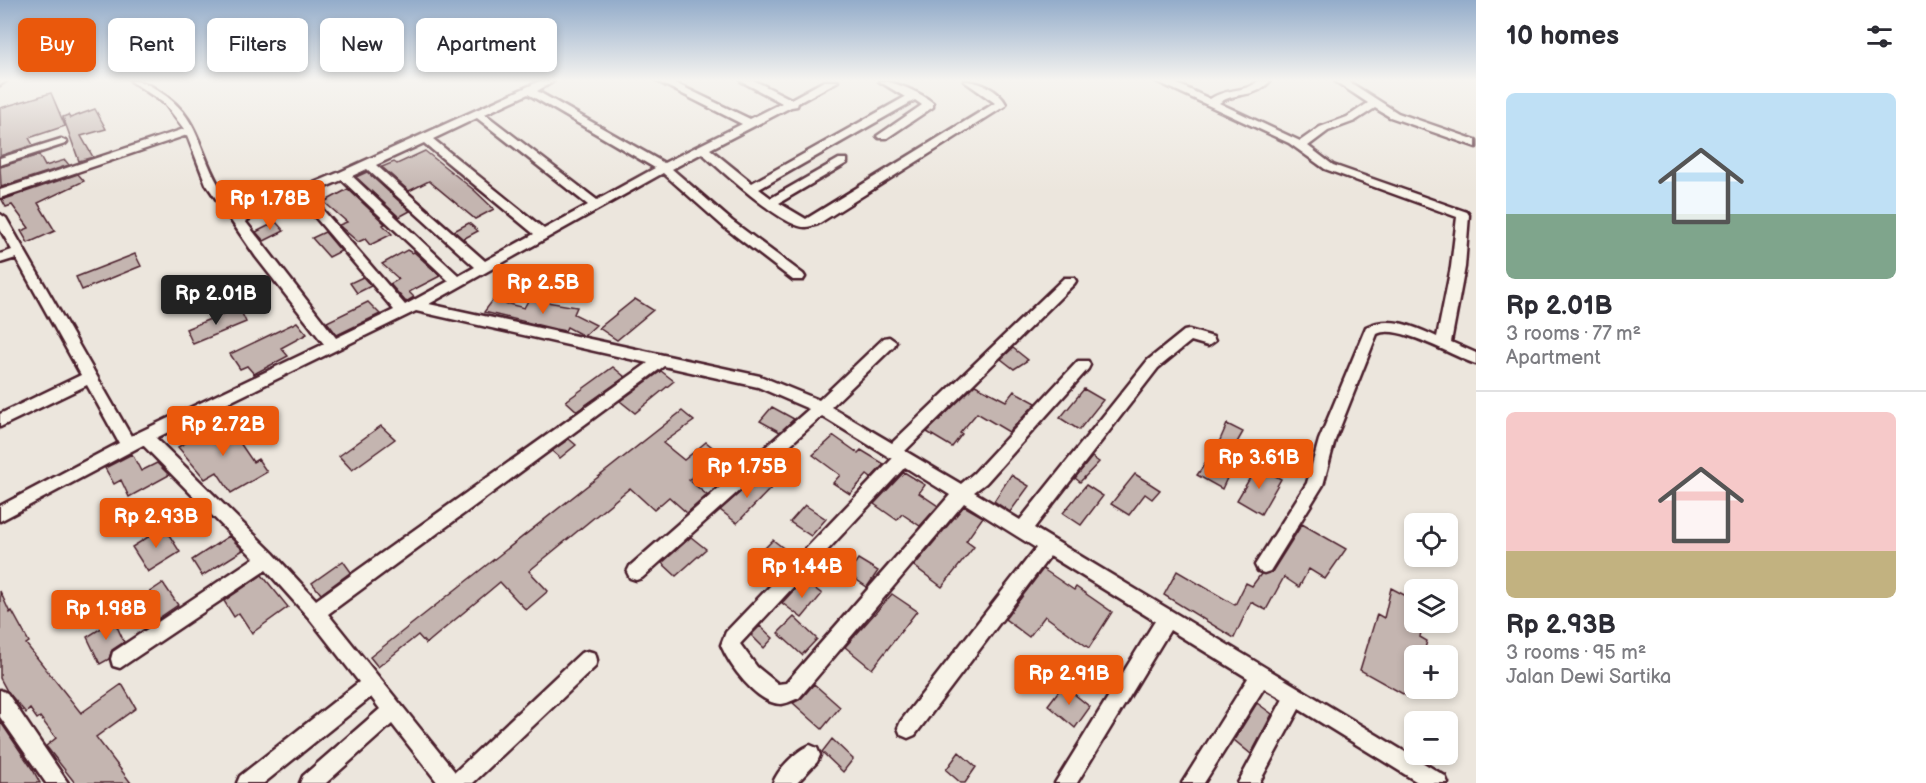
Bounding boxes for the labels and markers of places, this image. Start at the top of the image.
pin: Rp 1.78B [208,180,332,231]
pin: Rp 2.5B [488,264,598,315]
pin: Rp 2.01B [154,275,278,326]
pin: Rp 2.72B [161,406,285,457]
pin: Rp 3.61B [1197,439,1321,490]
pin: Rp 1.75B [685,448,809,499]
pin: Rp 2.93B [94,498,218,549]
pin: Rp 1.44B [740,548,864,599]
pin: Rp 1.98B [44,590,168,641]
pin: Rp 2.91B [1007,655,1131,706]

